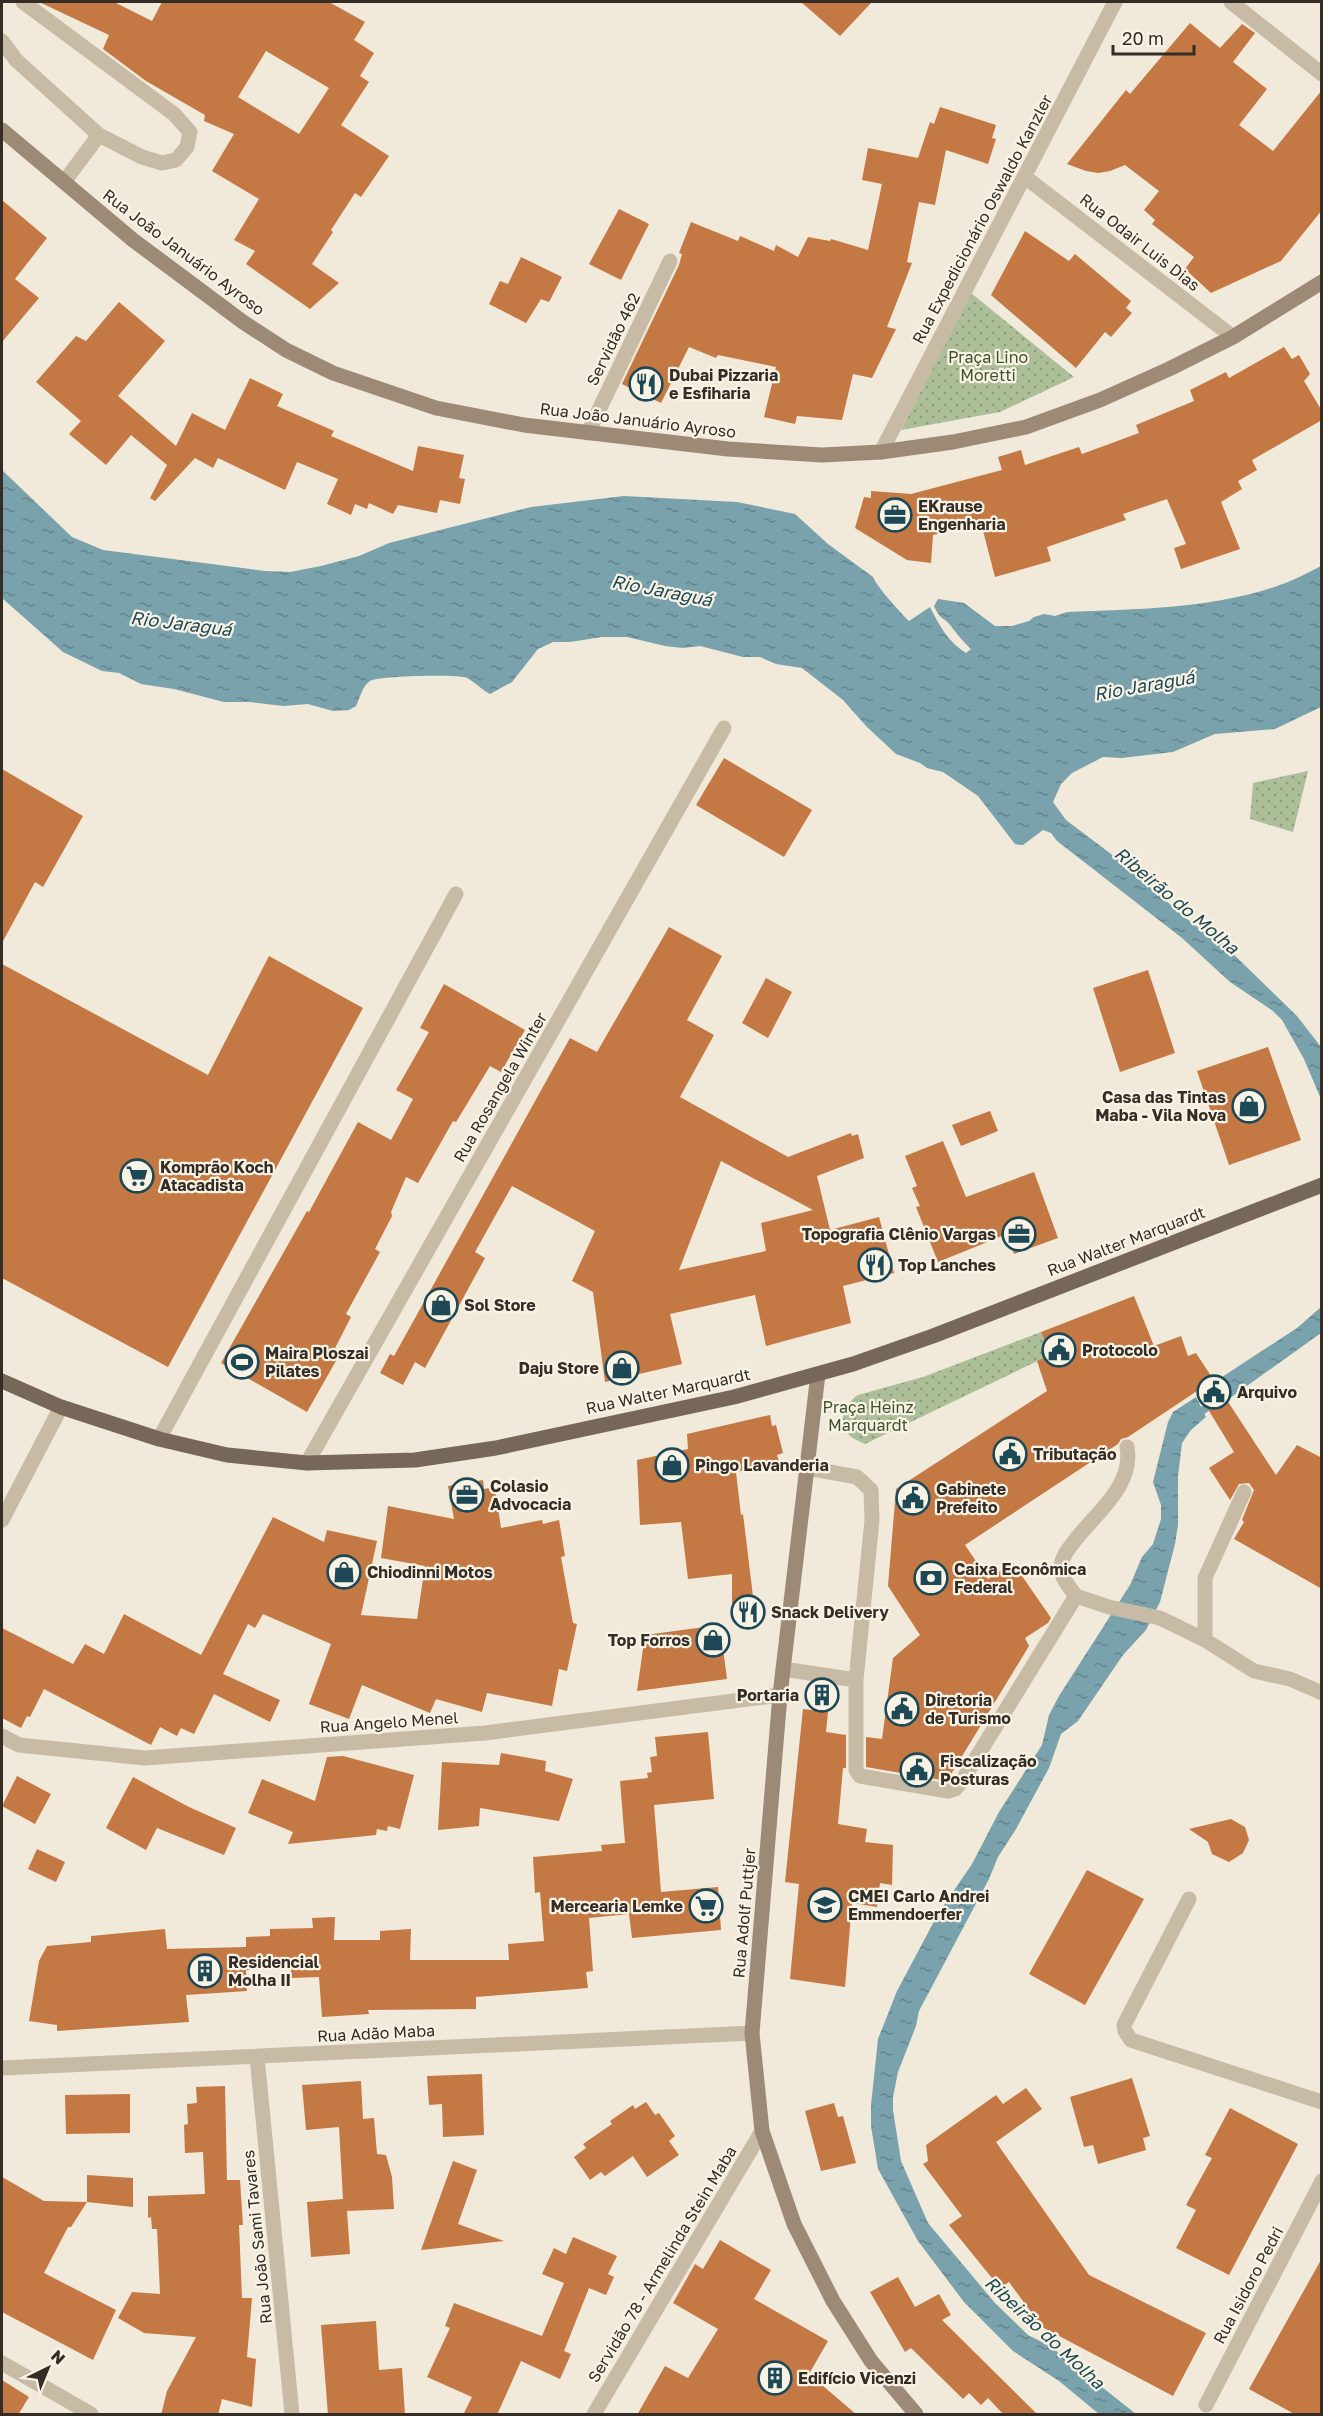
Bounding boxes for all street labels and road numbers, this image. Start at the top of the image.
street label: Rua Expedicionário Oswaldo Kanzler [908,91,1056,347]
street label: Rua João Januário Ayroso [99,185,269,319]
street label: Rua Odair Luis Dias [1076,189,1204,295]
street label: Servidão 462 [582,289,644,389]
street label: Rua João Januário Ayroso [539,398,737,442]
street label: Rua Rosangela Winter [449,1009,551,1165]
street label: Rua Walter Marquardt [1044,1202,1208,1280]
street label: Rua Walter Marquardt [584,1364,752,1418]
street label: Rua Angelo Menel [319,1707,459,1737]
street label: Rua Adolf Puttjer [728,1847,760,1979]
street label: Rua Adão Maba [317,2020,435,2046]
street label: Servidão 78 - Armelinda Stein Maba [583,2142,741,2386]
street label: Rua João Sami Tavares [238,2149,276,2325]
street label: Rua Isidoro Pedri [1209,2223,1287,2347]

